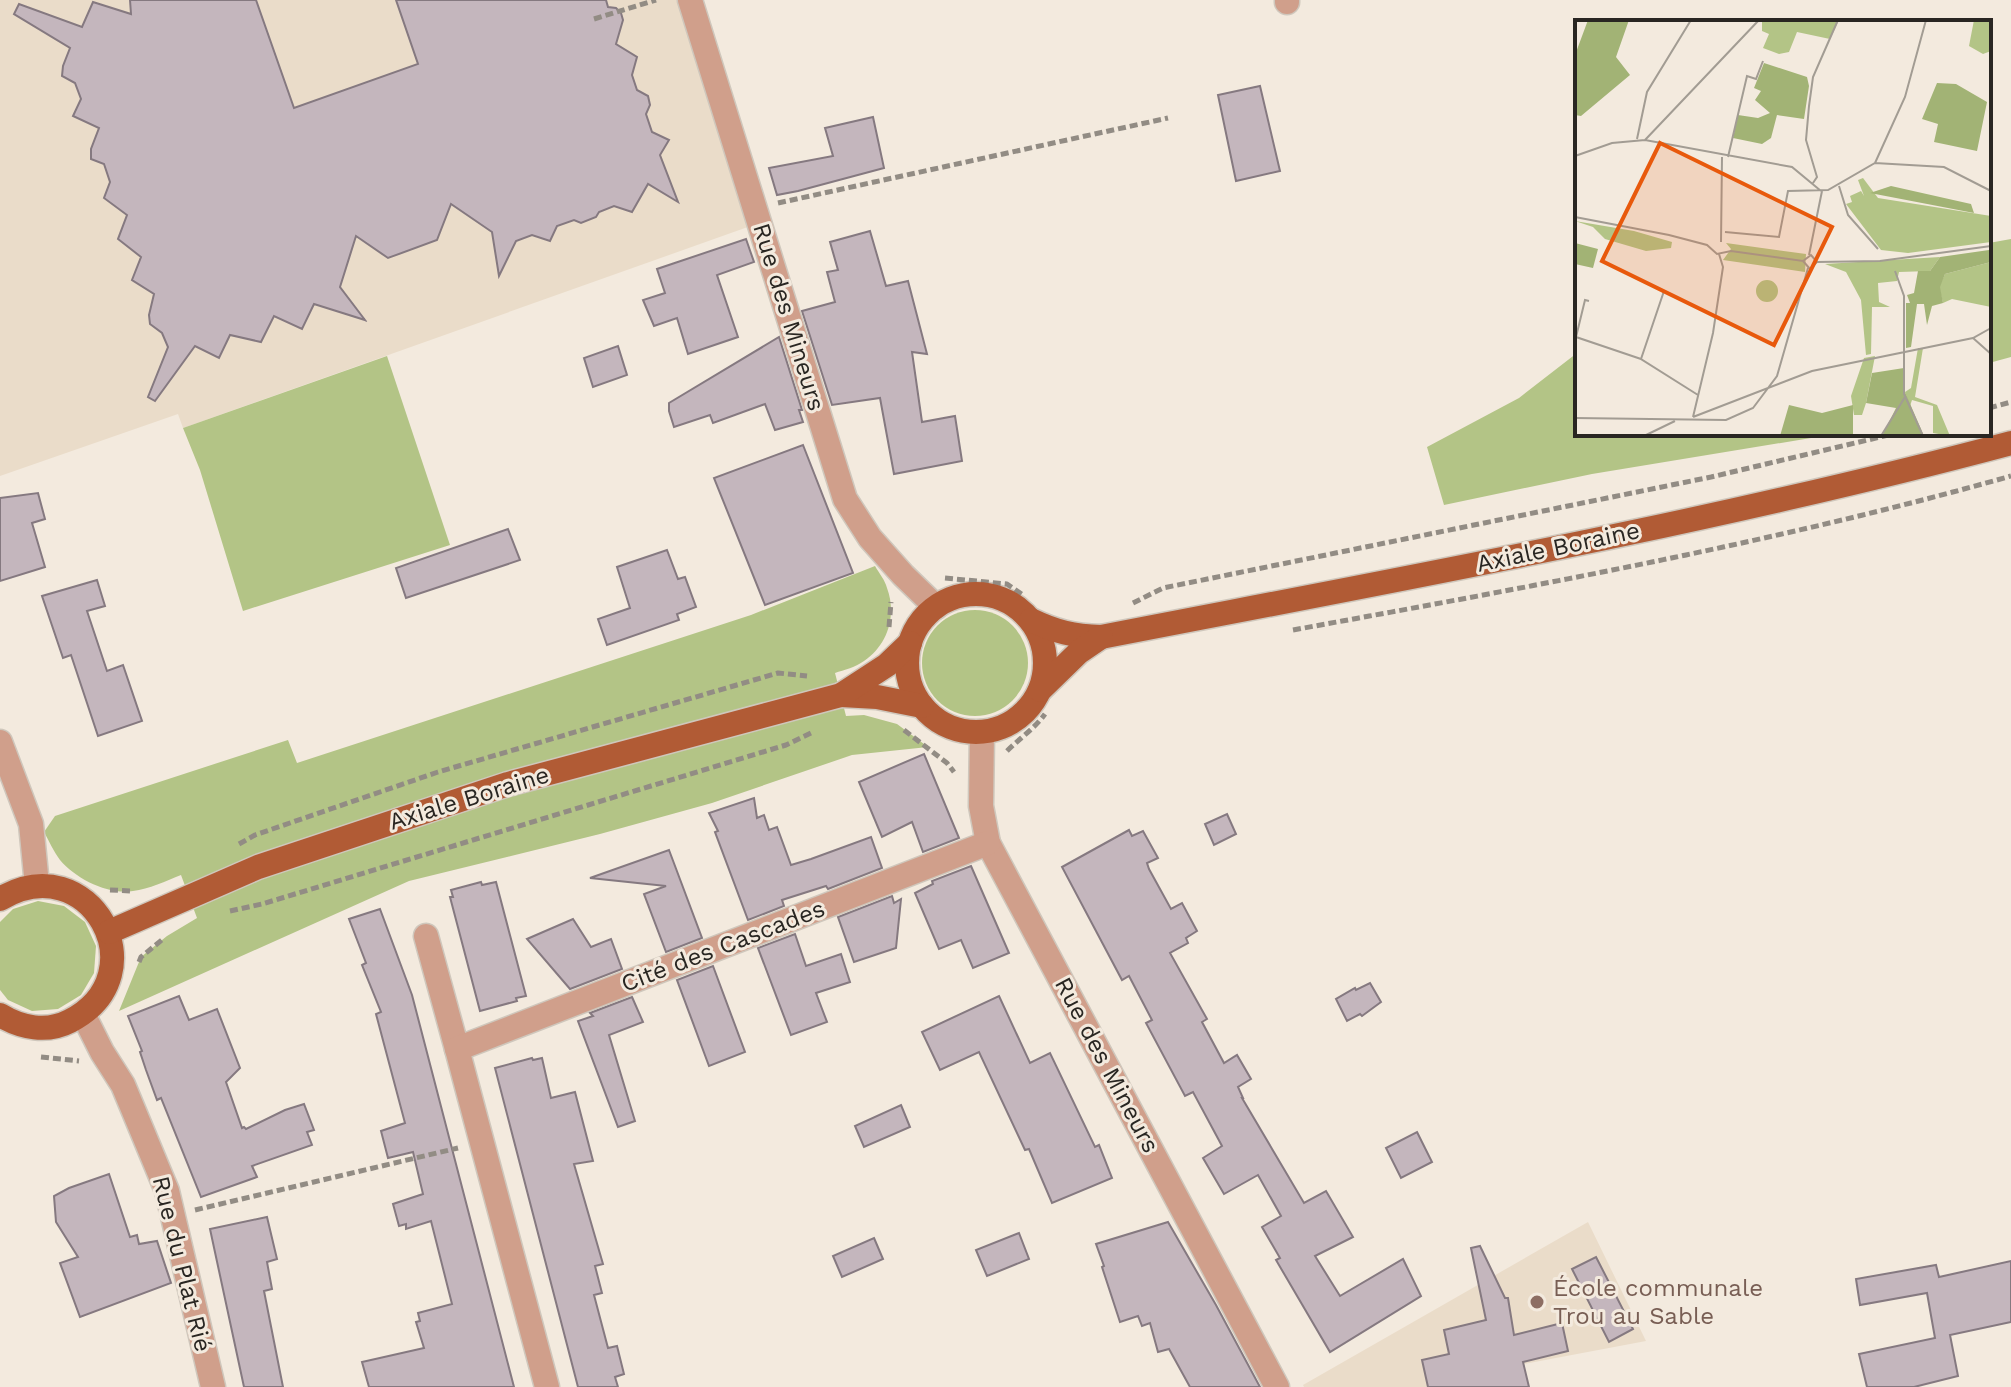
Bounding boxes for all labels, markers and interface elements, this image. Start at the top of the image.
inset map [1575,20,1991,436]
street label: Rue des Mineurs [747,220,831,414]
street label: Axiale Boraine [1474,516,1642,578]
street label: Axiale Boraine [385,760,553,836]
street label: Cité des Cascades [617,894,829,998]
street label: Rue des Mineurs [1049,973,1165,1157]
street label: Rue du Plat Rié [147,1173,217,1355]
place label: École communale Trou au Sable [1553,1274,1763,1330]
marker: École communale Trou au Sable [1528,1293,1546,1311]

